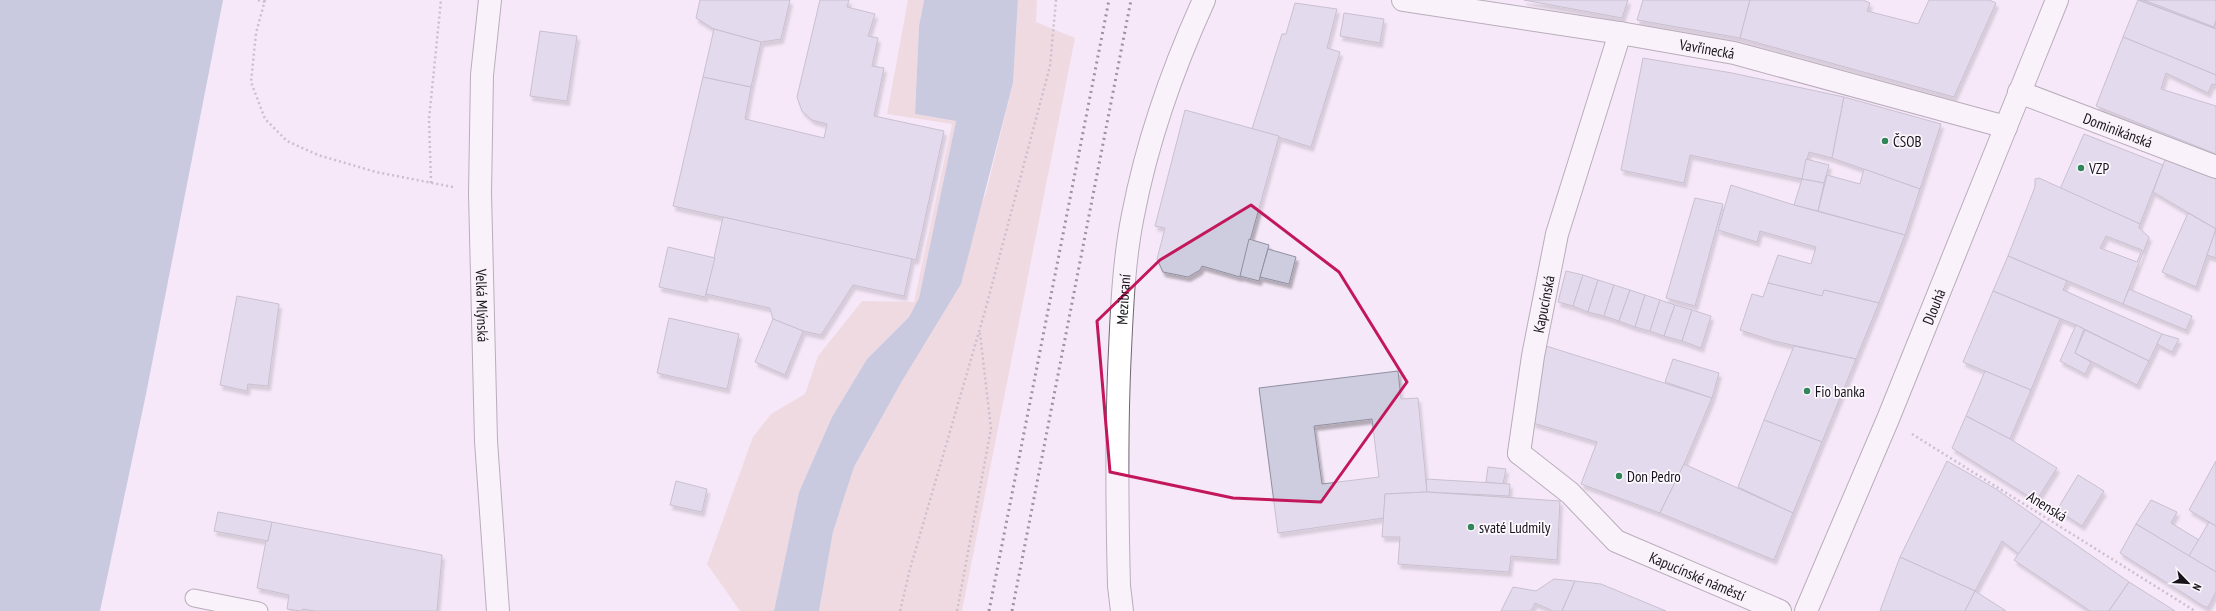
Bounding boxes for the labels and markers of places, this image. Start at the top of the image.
place label: ČSOB [1893,132,1922,151]
marker: ČSOB [1880,136,1890,146]
place label: VZP [2088,159,2109,178]
marker: VZP [2076,163,2086,173]
place label: Fio banka [1815,382,1865,401]
marker: Fio banka [1802,386,1812,396]
place label: Don Pedro [1627,467,1681,486]
marker: Don Pedro [1614,471,1624,481]
place label: svaté Ludmily [1479,518,1551,537]
marker: svaté Ludmily [1466,522,1476,532]

